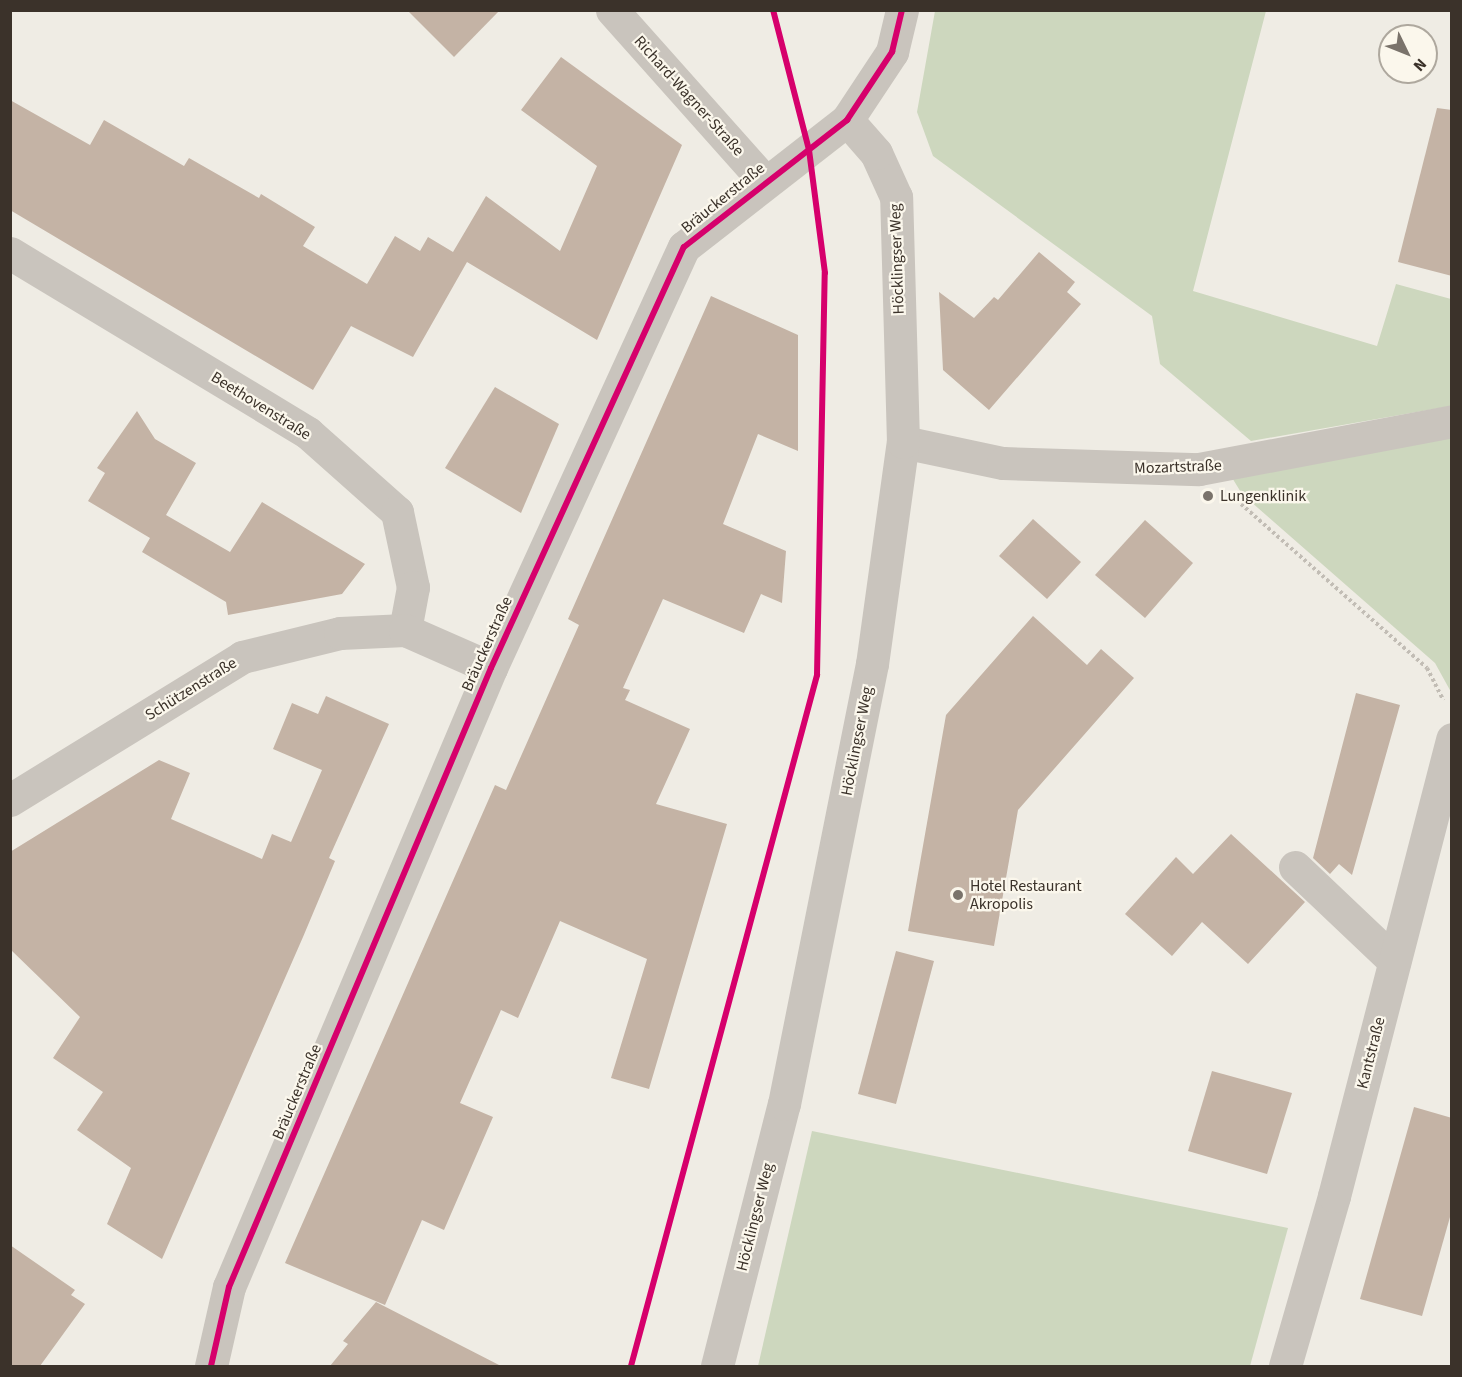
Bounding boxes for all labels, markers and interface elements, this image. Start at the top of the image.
north arrow [1378,24,1438,84]
street label: Richard-Wagner-Straße [630,32,748,160]
text: N [1408,54,1431,76]
street label: Bräuckerstraße [677,158,769,238]
street label: Höcklingser Weg [885,203,909,315]
street label: Beethovenstraße [208,368,314,444]
street label: Mozartstraße [1134,456,1222,478]
place label: Lungenklinik [1220,486,1306,506]
marker: Lungenklinik [1201,489,1215,503]
street label: Bräuckerstraße [458,594,516,694]
street label: Schützenstraße [142,653,240,725]
street label: Höcklingser Weg [837,685,877,797]
place label: Hotel Restaurant Akropolis [970,876,1082,914]
marker: Hotel Restaurant Akropolis [951,888,965,902]
street label: Kantstraße [1353,1015,1389,1091]
street label: Bräuckerstraße [268,1041,326,1143]
street label: Höcklingser Weg [732,1161,778,1273]

